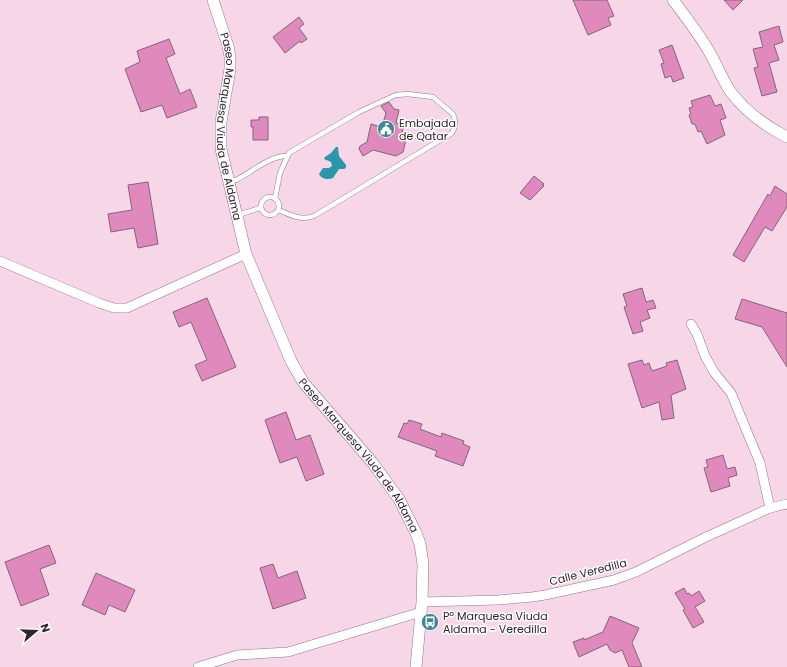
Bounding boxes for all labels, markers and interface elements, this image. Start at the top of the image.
street label: Paseo Marquesa Viuda de Aldama [213,30,246,222]
place label: Embajada de Qatar [399,115,456,144]
public building icon: Embajada de Qatar [376,119,396,139]
street label: Paseo Marquesa Viuda de Aldama [295,375,422,535]
street label: Calle Veredilla [548,555,628,589]
place label: Pº Marquesa Viuda Aldama - Veredilla [443,608,548,637]
north arrow [16,611,56,651]
bus stop icon: Pº Marquesa Viuda Aldama - Veredilla [420,612,440,632]
text: N [37,621,54,634]

